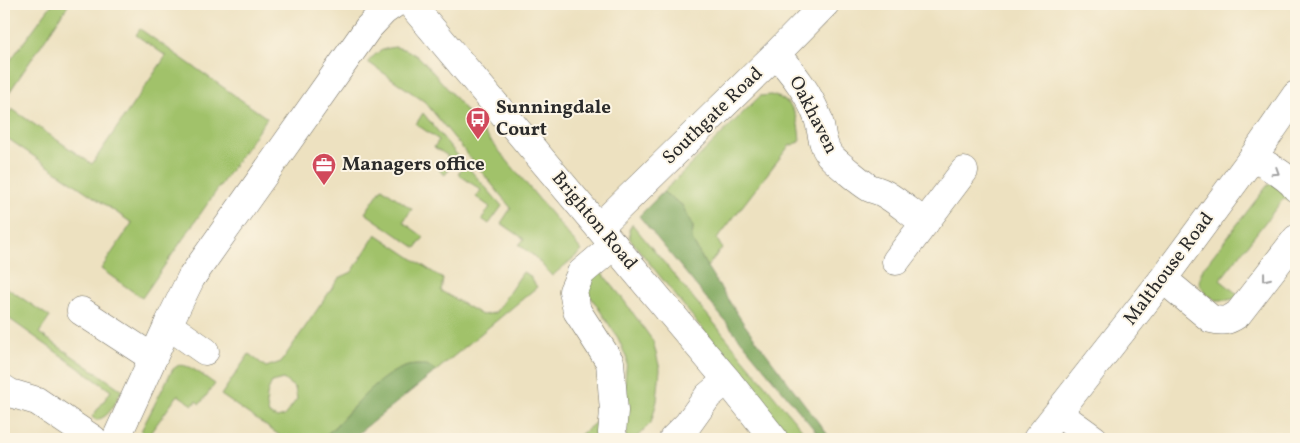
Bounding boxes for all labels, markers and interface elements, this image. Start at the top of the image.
street label: Southgate Road [657,61,769,171]
street label: Oakhaven [782,72,844,158]
place label: Sunningdale Court [496,95,611,143]
bus stop icon: Sunningdale Court [465,106,491,140]
office icon: Managers office [311,152,337,186]
place label: Managers office [342,152,485,178]
one-way arrow [1270,165,1279,175]
street label: Brighton Road [545,166,643,276]
street label: Malthouse Road [1118,207,1220,331]
one-way arrow [1264,272,1272,281]

